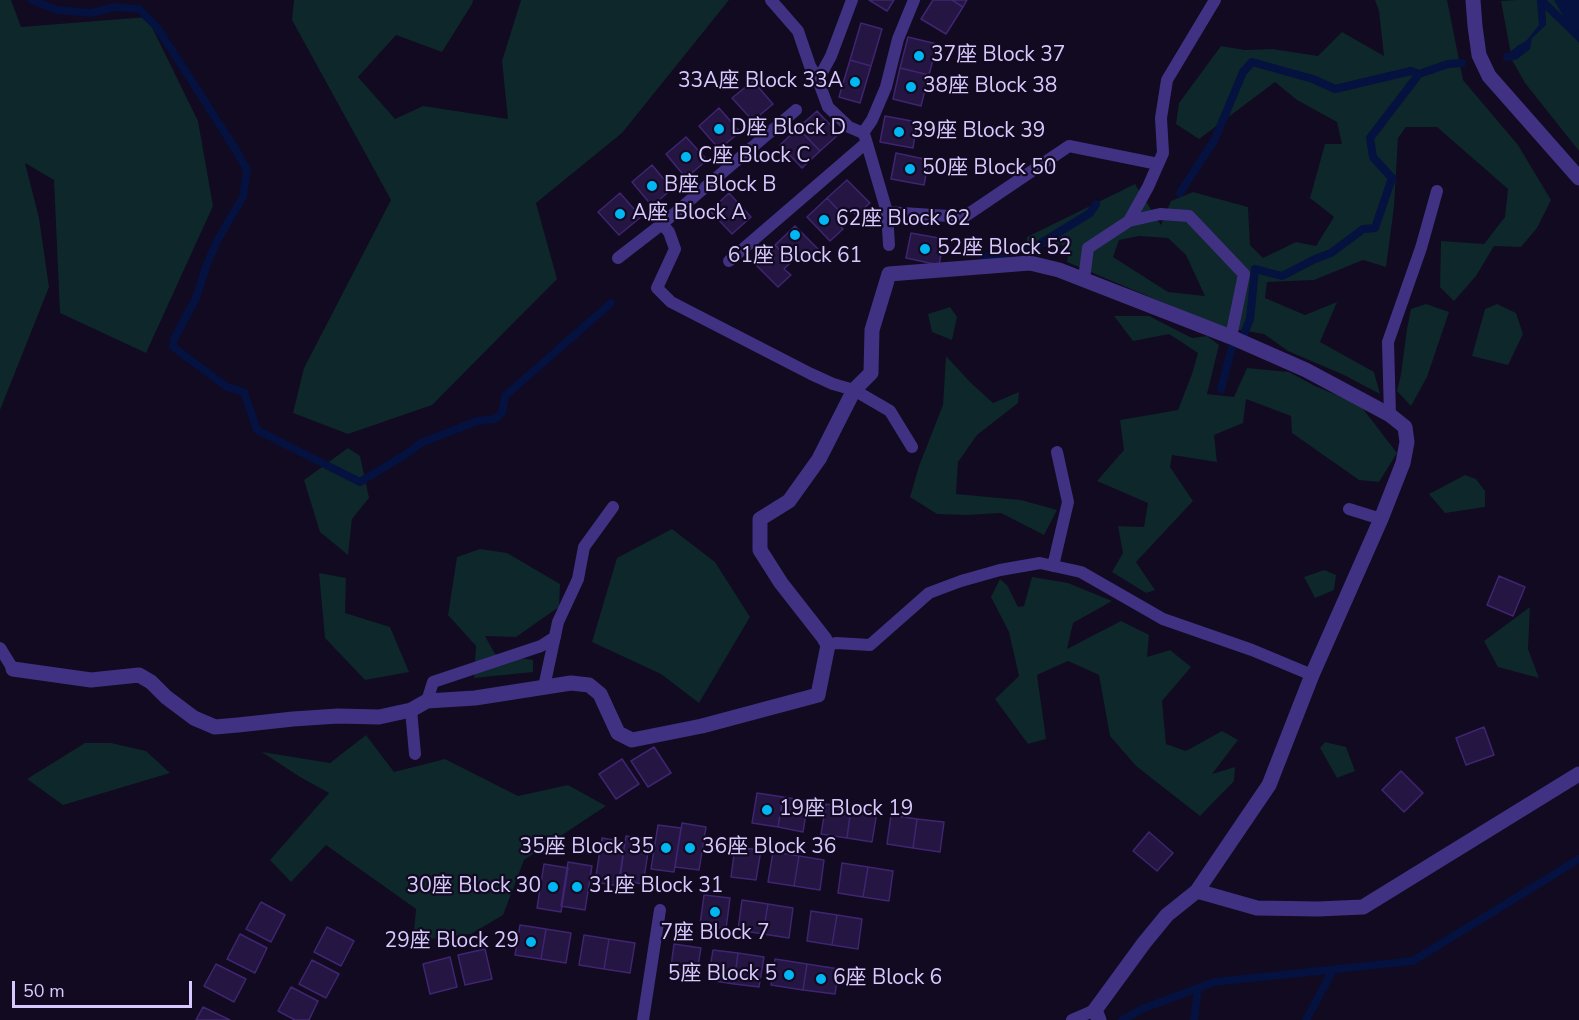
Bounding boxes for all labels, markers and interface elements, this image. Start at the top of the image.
place label: 37座 Block 37 [931,43,1065,69]
marker: 37座 Block 37 [912,49,926,63]
place label: 33A座 Block 33A [678,69,843,95]
place label: 38座 Block 38 [923,74,1057,100]
marker: 33A座 Block 33A [848,75,862,89]
marker: 38座 Block 38 [904,80,918,94]
place label: D座 Block D [731,116,846,142]
place label: 39座 Block 39 [911,119,1045,145]
marker: D座 Block D [712,122,726,136]
marker: 39座 Block 39 [892,125,906,139]
place label: C座 Block C [698,144,810,170]
marker: C座 Block C [679,150,693,164]
place label: 50座 Block 50 [922,156,1056,182]
marker: 50座 Block 50 [903,162,917,176]
place label: B座 Block B [664,173,776,199]
marker: B座 Block B [645,179,659,193]
place label: A座 Block A [632,201,747,227]
marker: A座 Block A [613,207,627,221]
place label: 62座 Block 62 [836,207,970,233]
marker: 62座 Block 62 [817,213,831,227]
marker: 61座 Block 61 [788,228,802,242]
place label: 52座 Block 52 [937,236,1071,262]
marker: 52座 Block 52 [918,242,932,256]
place label: 61座 Block 61 [728,244,862,270]
place label: 19座 Block 19 [779,797,913,823]
marker: 19座 Block 19 [760,803,774,817]
place label: 35座 Block 35 [520,835,654,861]
place label: 36座 Block 36 [702,835,836,861]
marker: 35座 Block 35 [659,841,673,855]
marker: 36座 Block 36 [683,841,697,855]
place label: 30座 Block 30 [407,874,541,900]
place label: 31座 Block 31 [589,874,723,900]
marker: 30座 Block 30 [546,880,560,894]
marker: 31座 Block 31 [570,880,584,894]
marker: 7座 Block 7 [708,905,722,919]
place label: 7座 Block 7 [660,921,770,947]
place label: 29座 Block 29 [385,929,519,955]
marker: 29座 Block 29 [524,935,538,949]
place label: 5座 Block 5 [668,962,777,988]
place label: 6座 Block 6 [833,966,942,992]
marker: 5座 Block 5 [782,968,796,982]
scale bar [15,969,195,1007]
marker: 6座 Block 6 [814,972,828,986]
text: 50 m [23,979,65,1003]

